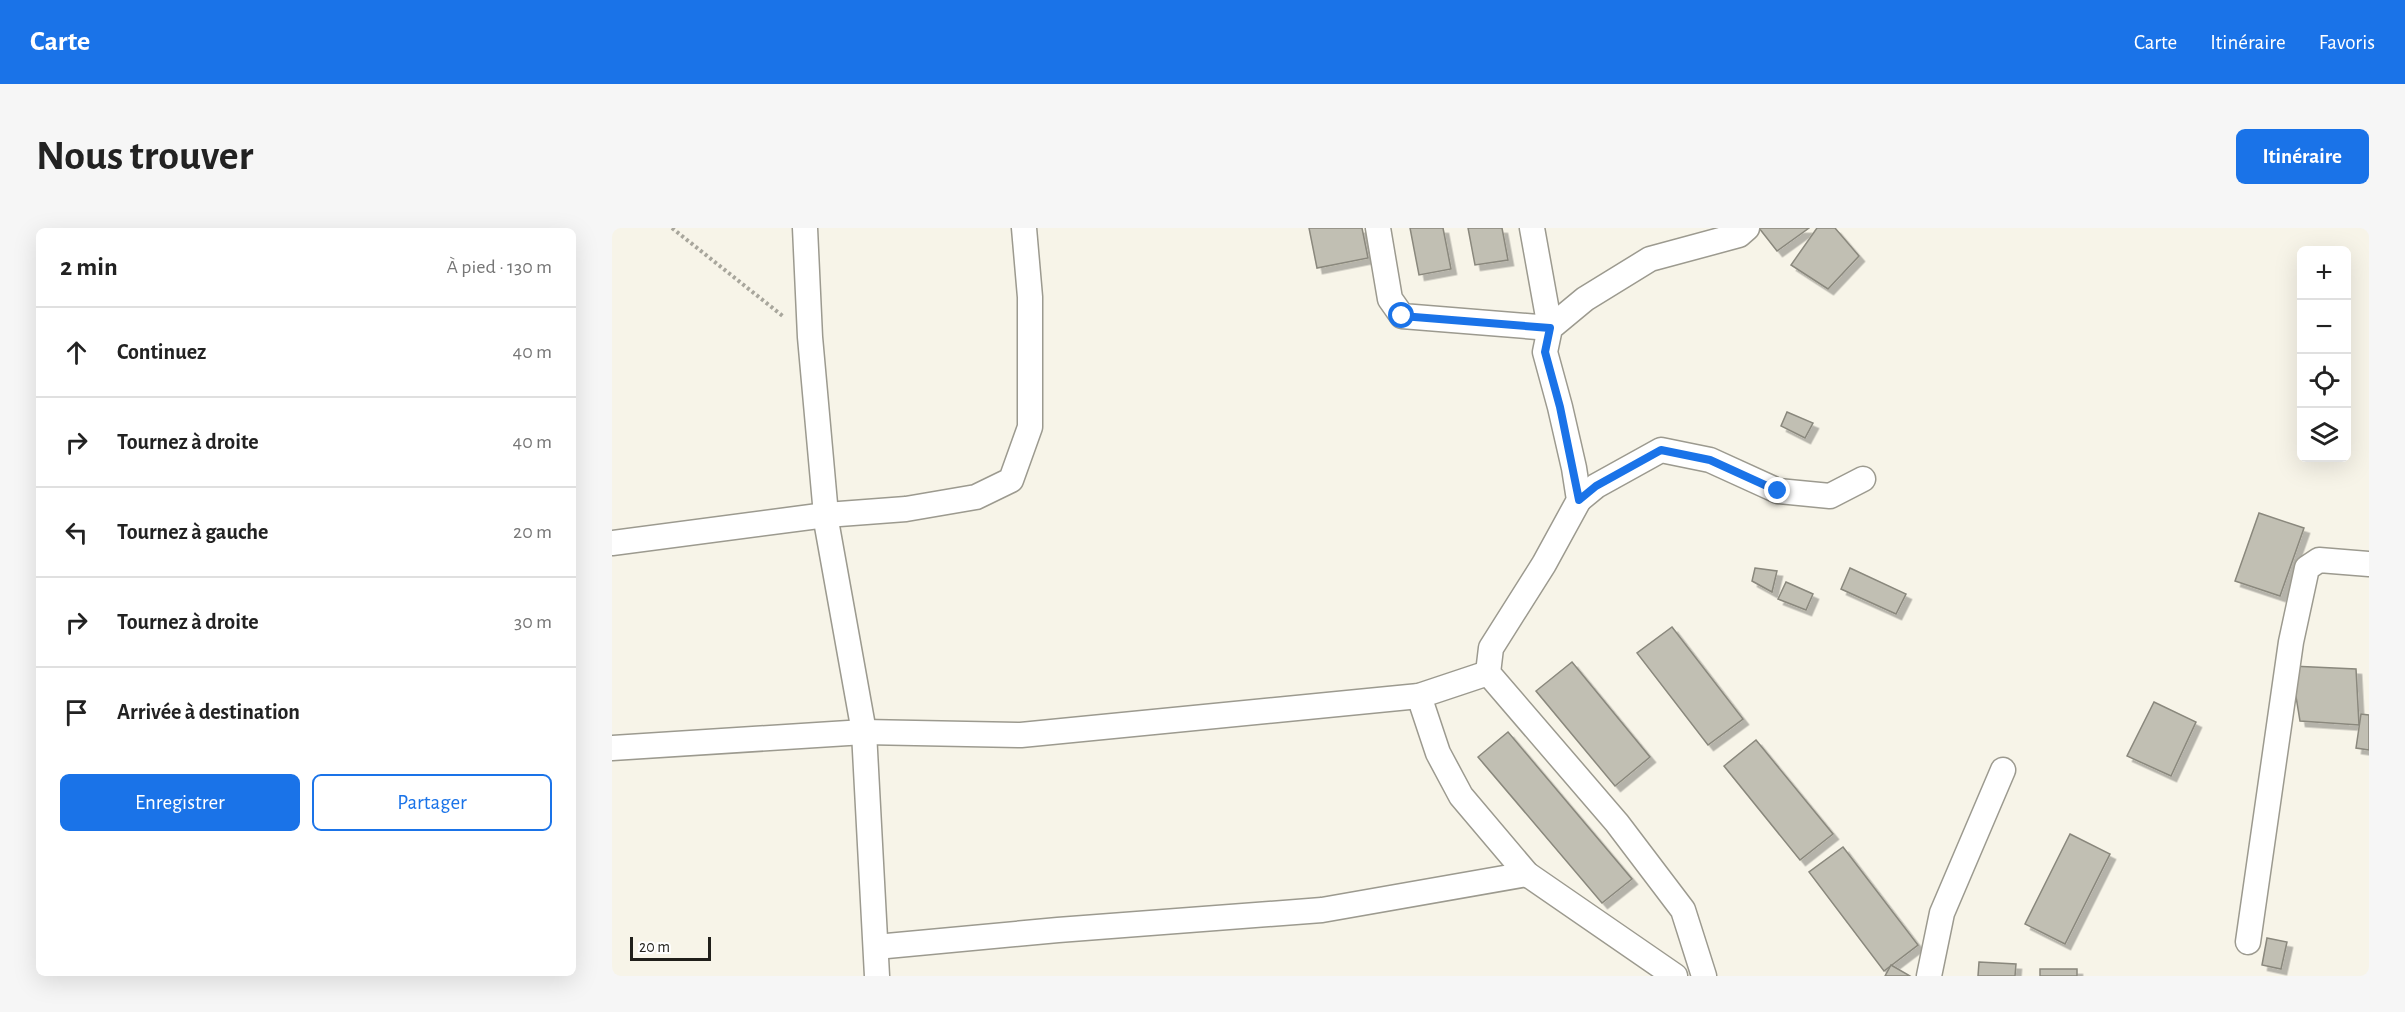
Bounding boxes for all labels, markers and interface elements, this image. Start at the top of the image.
text: Carte [30,28,90,56]
text: Carte [2134,32,2177,53]
text: Itinéraire [2210,32,2286,53]
text: Favoris [2319,32,2375,53]
button: Itinéraire [2236,129,2369,184]
text: Nous trouver [36,135,253,177]
map controls [2297,246,2351,462]
button: + [2297,246,2351,300]
text: 2 min [60,254,118,280]
text: À pied · 130 m [446,257,552,277]
button: − [2297,300,2351,354]
route start [1388,302,1414,328]
icon: ahead [60,336,93,369]
text: Continuez [117,341,206,363]
text: 40 m [513,342,552,362]
button: locate [2297,354,2351,408]
button: layers [2297,408,2351,462]
icon: right [60,426,93,459]
text: Tournez à droite [117,431,259,453]
text: 40 m [513,432,552,452]
route end [1764,477,1790,503]
icon: left [60,516,93,549]
text: Tournez à gauche [117,521,268,543]
text: 20 m [513,522,552,542]
icon: right [60,606,93,639]
text: Tournez à droite [117,611,259,633]
text: 30 m [514,612,552,632]
icon: arrive [60,696,93,729]
text: Arrivée à destination [117,701,300,723]
button: Enregistrer [60,774,300,831]
button: Partager [312,774,552,831]
scale bar [630,934,711,962]
text: 20 m [639,939,670,955]

